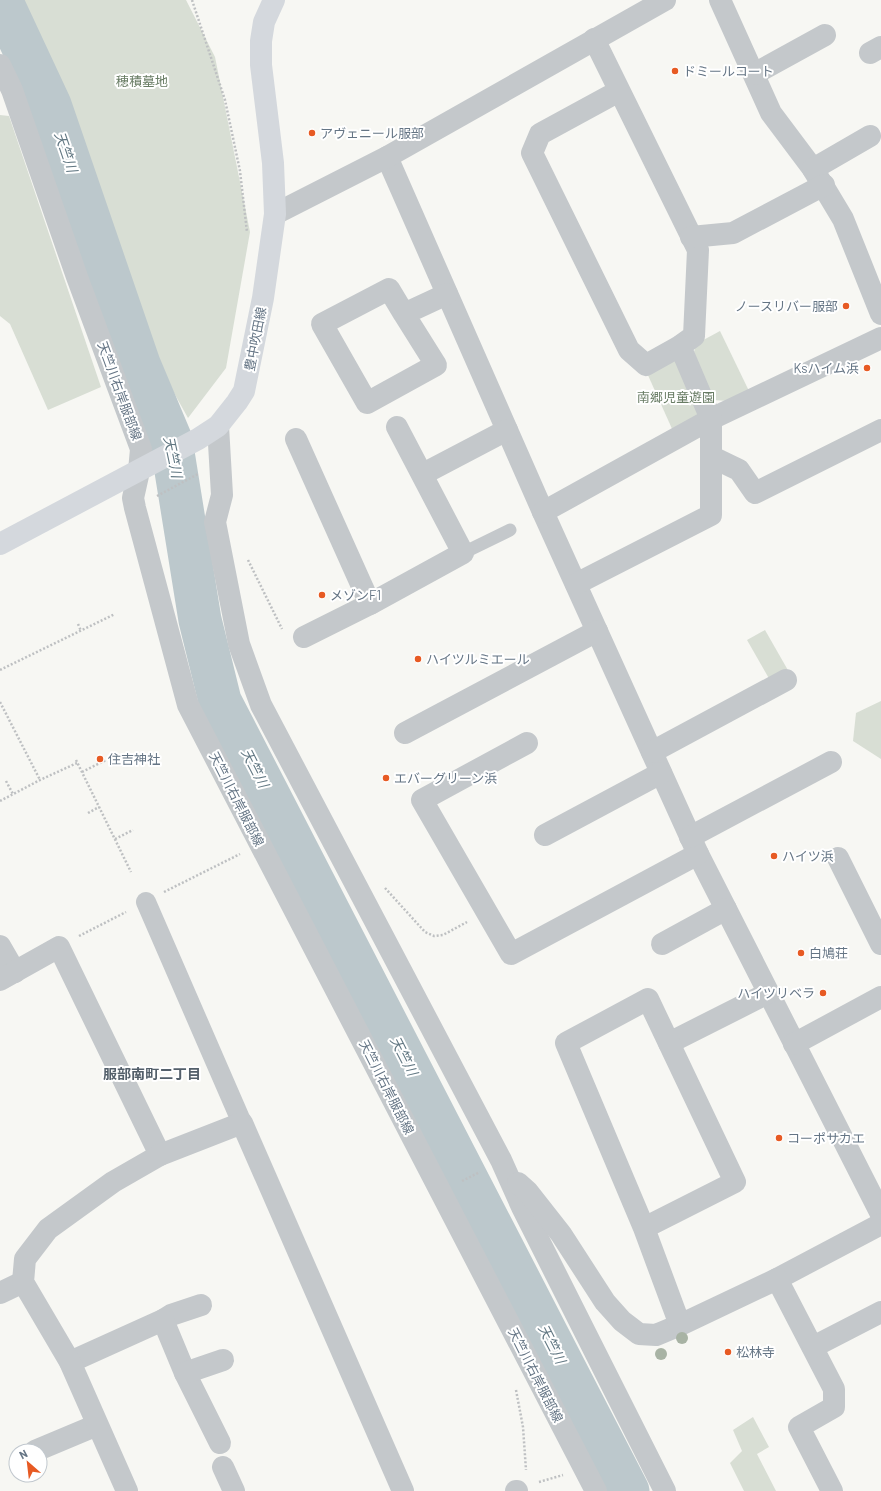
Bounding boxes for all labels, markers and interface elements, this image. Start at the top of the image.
place label: ドミールコート [683,63,774,79]
marker: ドミールコート [670,66,680,76]
park label: 穂積墓地 [116,73,168,89]
place label: アヴェニール服部 [320,125,424,141]
marker: アヴェニール服部 [307,128,317,138]
water label: 天竺川 [52,129,82,176]
place label: ノースリバー服部 [735,298,838,314]
marker: ノースリバー服部 [841,301,851,311]
street label: 豊中吹田線 [241,306,269,372]
street label: 天竺川右岸服部線 [95,339,145,443]
place label: Ksハイム浜 [793,360,859,376]
marker: Ksハイム浜 [862,363,872,373]
park label: 南郷児童遊園 [637,389,715,405]
water label: 天竺川 [161,435,187,481]
place label: メゾンF1 [330,587,381,603]
marker: メゾンF1 [317,590,327,600]
place label: ハイツルミエール [426,651,530,667]
marker: ハイツルミエール [413,654,423,664]
water label: 天竺川 [238,745,273,792]
street label: 天竺川右岸服部線 [206,749,268,849]
place label: 住吉神社 [108,751,160,767]
marker: 住吉神社 [95,754,105,764]
place label: エバーグリーン浜 [394,770,497,786]
marker: エバーグリーン浜 [381,773,391,783]
place label: ハイツ浜 [782,848,834,864]
marker: ハイツ浜 [769,851,779,861]
place label: 白鳩荘 [809,945,848,961]
marker: 白鳩荘 [796,948,806,958]
place label: ハイツリベラ [737,985,815,1001]
marker: ハイツリベラ [818,988,828,998]
water label: 天竺川 [387,1033,422,1080]
street label: 天竺川右岸服部線 [356,1037,418,1137]
district label: 服部南町二丁目 [103,1065,201,1082]
place label: コーポサカエ [787,1130,865,1146]
marker: コーポサカエ [774,1133,784,1143]
water label: 天竺川 [535,1321,570,1368]
street label: 天竺川右岸服部線 [505,1325,567,1425]
place label: 松林寺 [736,1344,775,1360]
marker: 松林寺 [723,1347,733,1357]
north arrow [8,1443,48,1483]
text: N [17,1446,29,1461]

